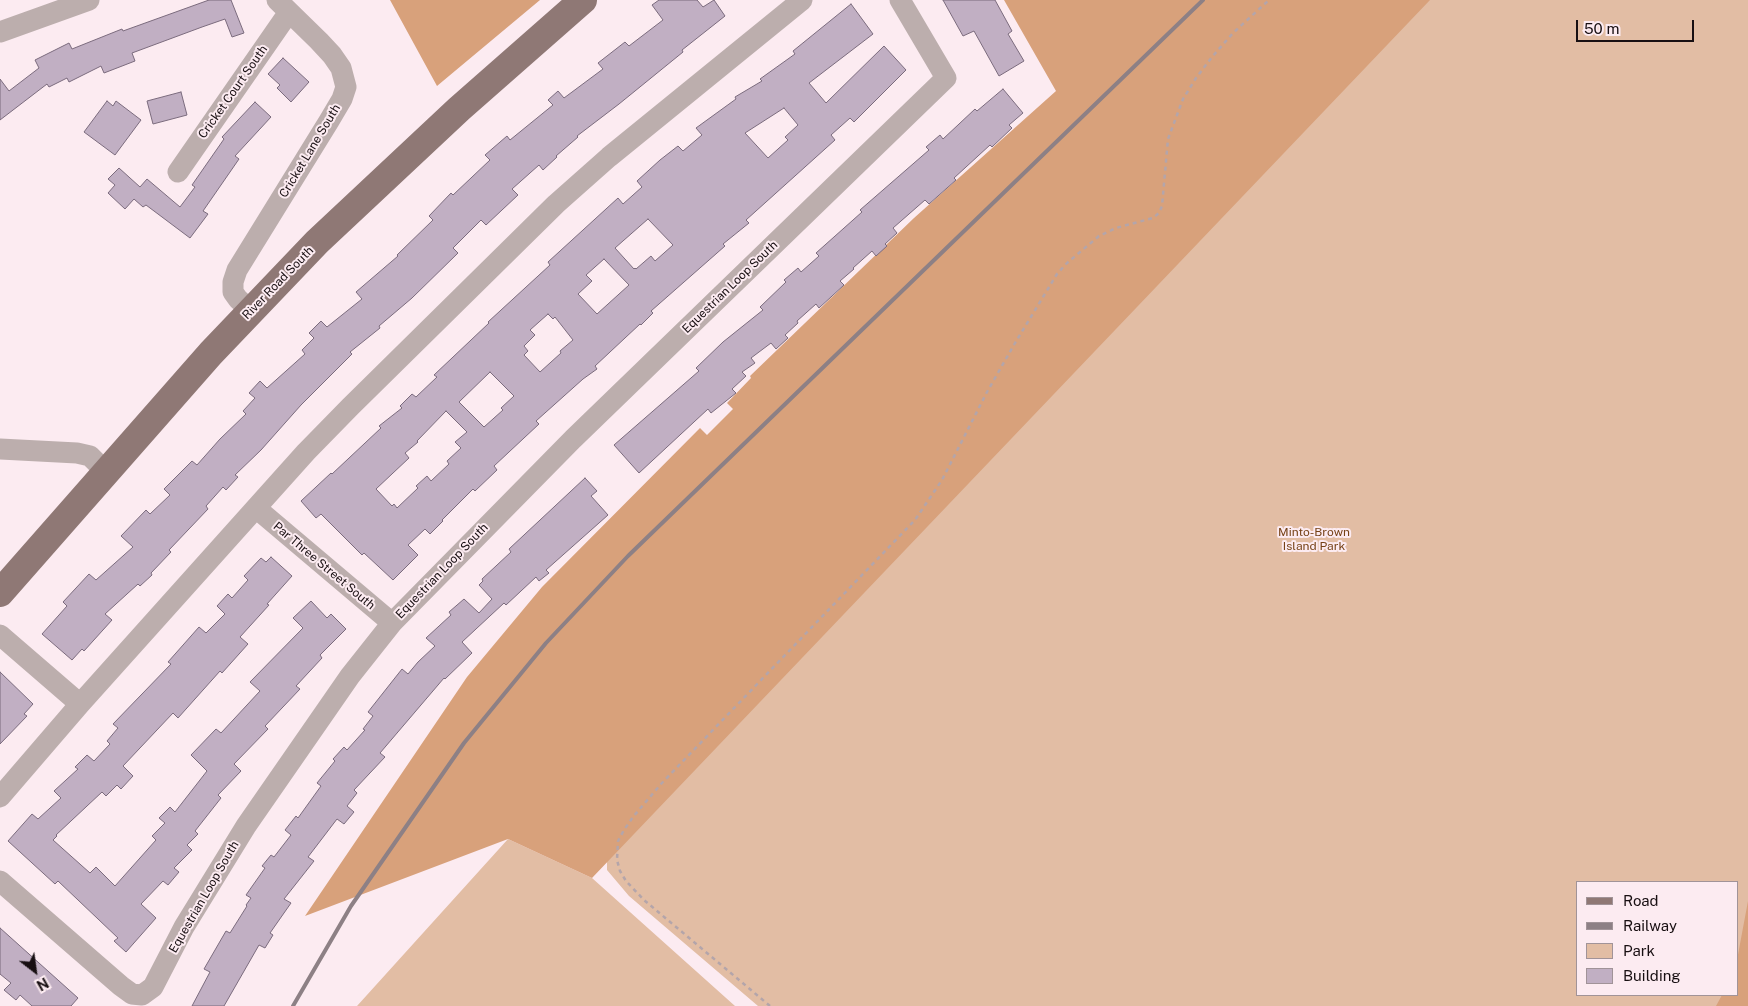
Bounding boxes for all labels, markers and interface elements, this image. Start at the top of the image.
scale bar [1578,10,1696,42]
text: 50 m [1584,20,1619,37]
street label: Cricket Court South [195,43,271,141]
street label: Cricket Lane South [276,102,344,200]
street label: Equestrian Loop South [679,238,781,336]
street label: River Road South [239,243,317,323]
street label: Par Three Street South [270,519,378,613]
street label: Equestrian Loop South [393,520,491,622]
park label: Minto-Brown Island Park [1278,525,1350,553]
street label: Equestrian Loop South [166,839,242,955]
legend [1576,881,1738,996]
text: Road [1623,892,1659,909]
text: Railway [1623,917,1677,934]
text: Park [1623,942,1655,959]
north arrow [10,946,60,996]
text: Building [1623,967,1681,984]
text: N [34,974,51,994]

